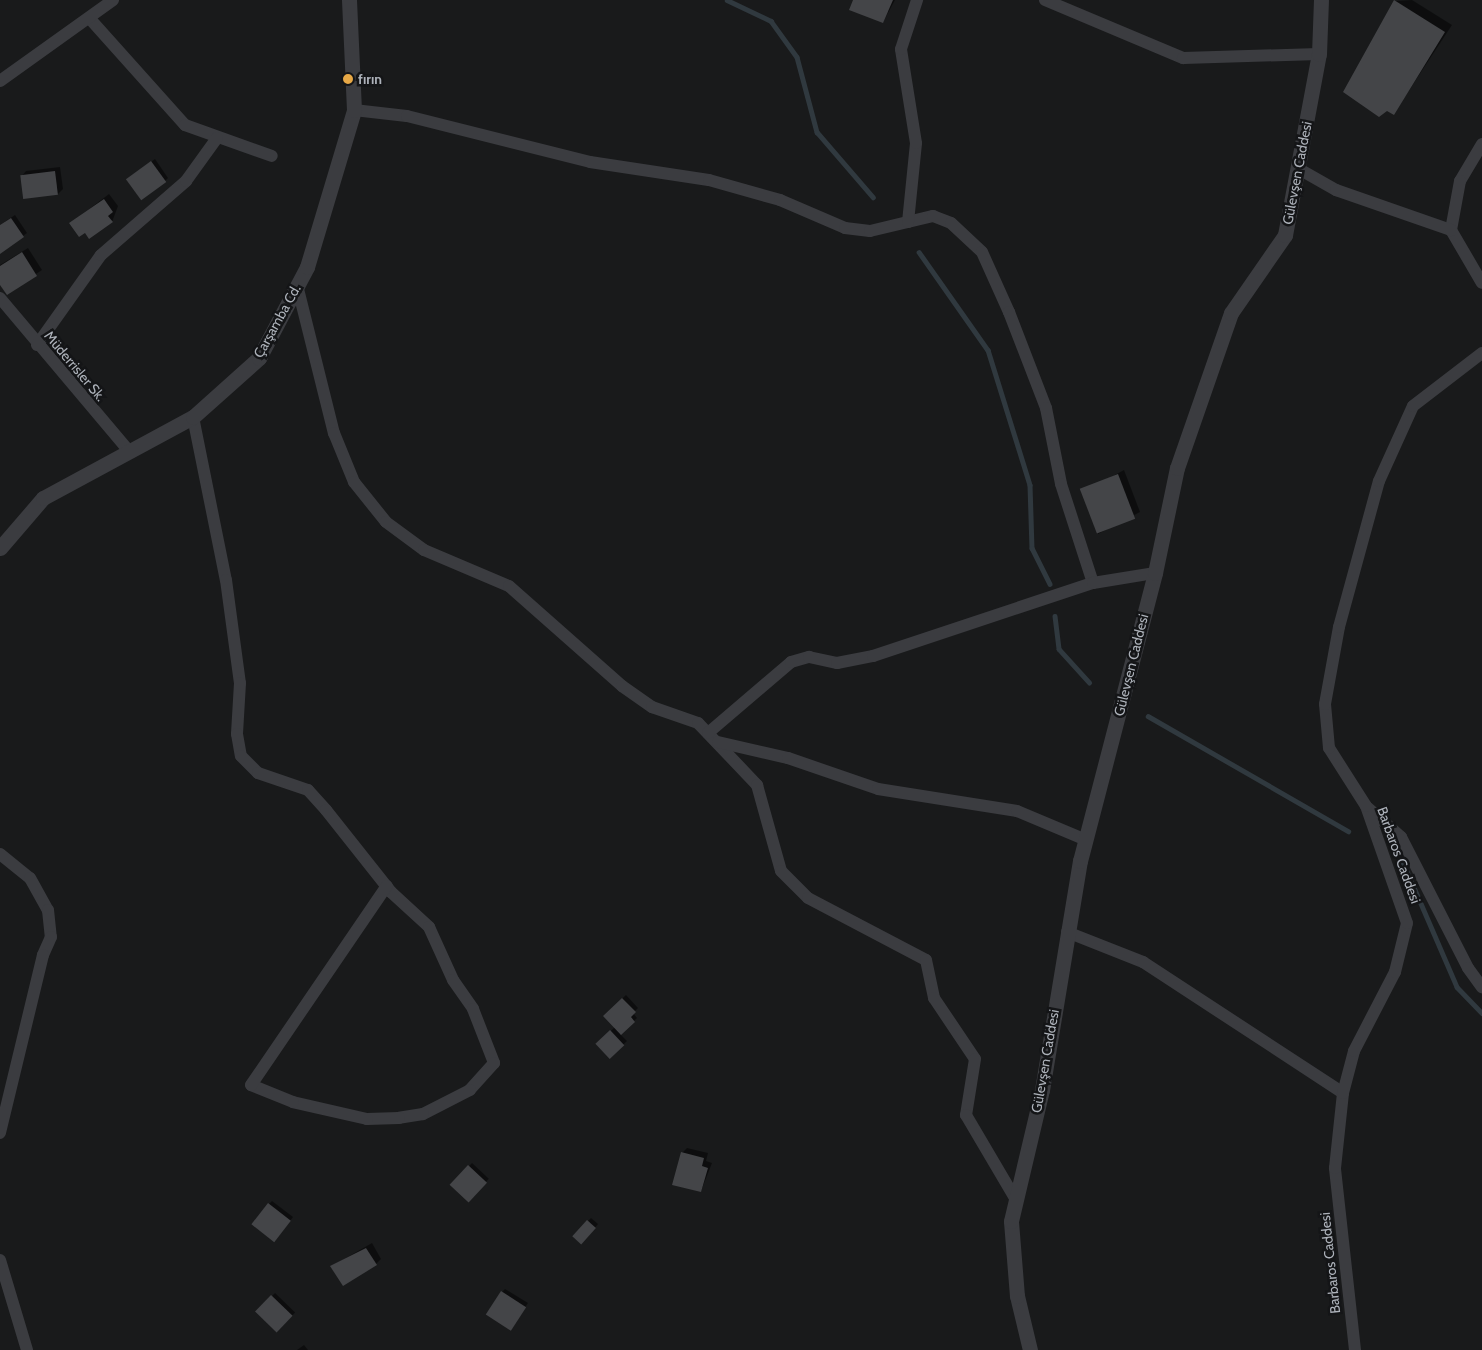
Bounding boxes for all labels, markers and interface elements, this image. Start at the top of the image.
place label: fırın [358,71,382,87]
marker: fırın [342,73,354,85]
street label: Gülevşen Caddesi [1279,120,1315,226]
street label: Çarşamba Cd. [250,281,304,361]
street label: Müderrisler Sk. [41,328,109,404]
street label: Gülevşen Caddesi [1110,612,1152,718]
street label: Barbaros Caddesi [1374,804,1424,906]
street label: Gülevşen Caddesi [1028,1008,1062,1114]
street label: Barbaros Caddesi [1316,1212,1344,1314]

